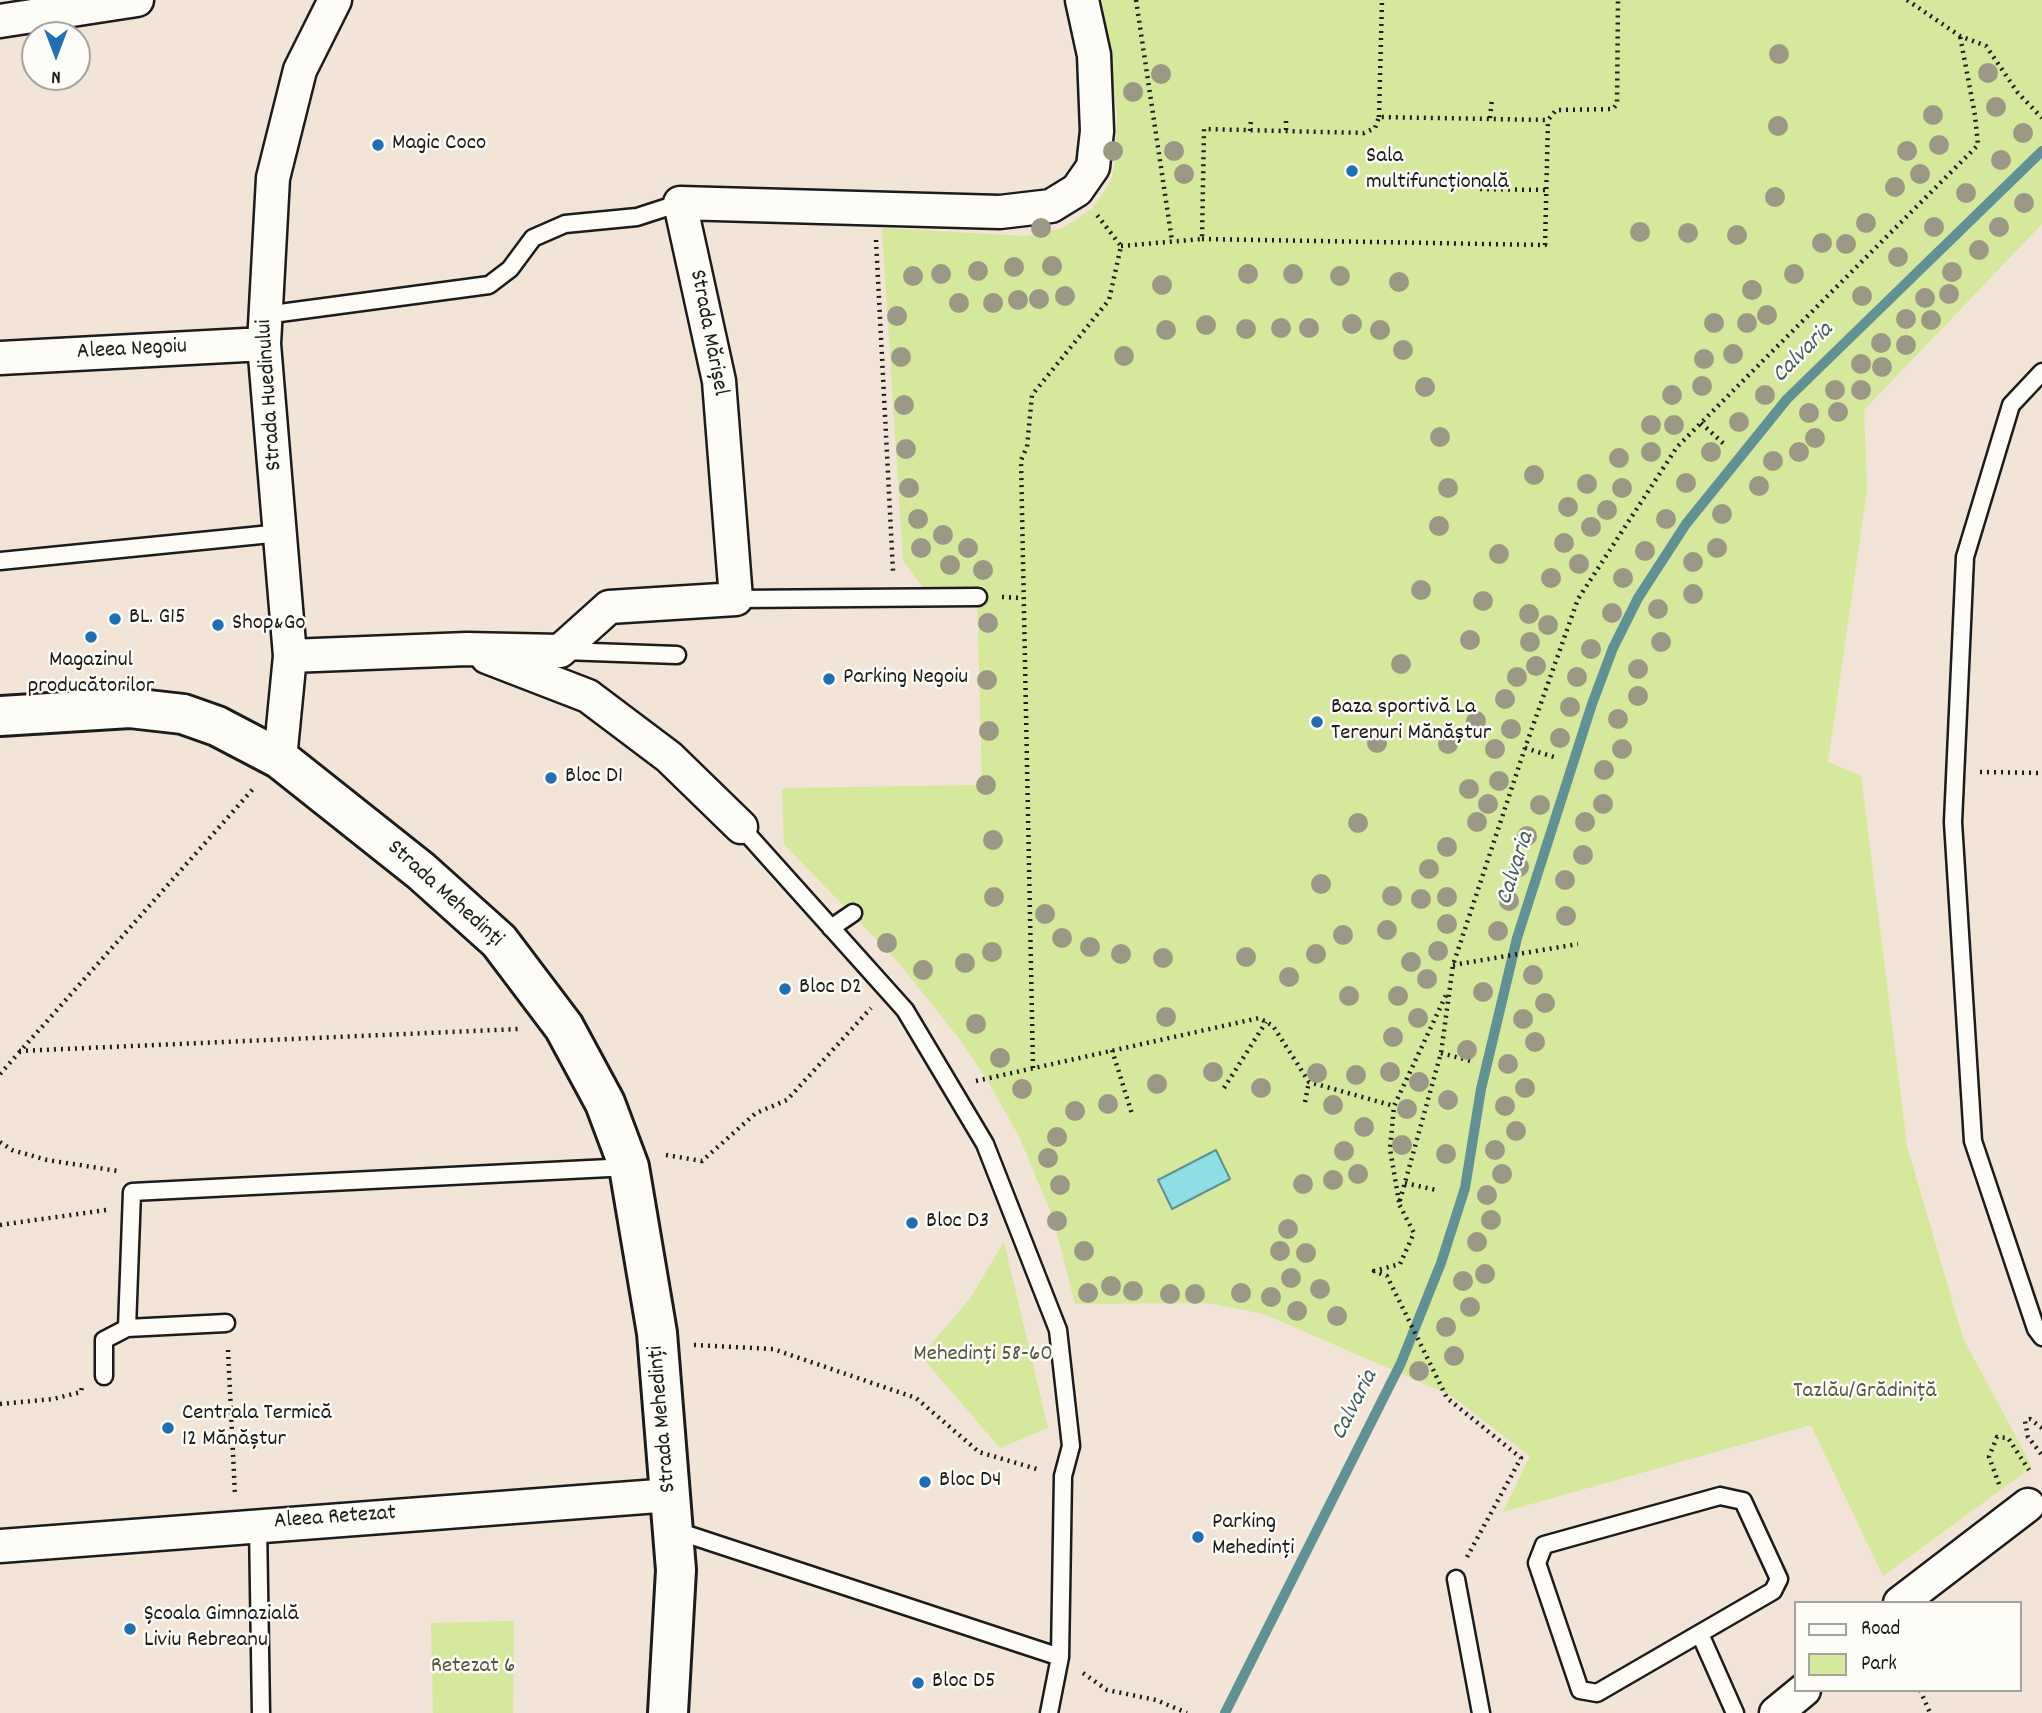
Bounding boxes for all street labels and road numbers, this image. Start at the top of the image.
street label: Strada Mărișel [681,268,733,398]
street label: Strada Huedinului [252,318,290,472]
street label: Aleea Negoiu [76,334,188,368]
street label: Strada Mehedinți [380,835,508,955]
street label: Strada Mehedinți [644,1344,684,1494]
street label: Aleea Retezat [273,1501,397,1537]

